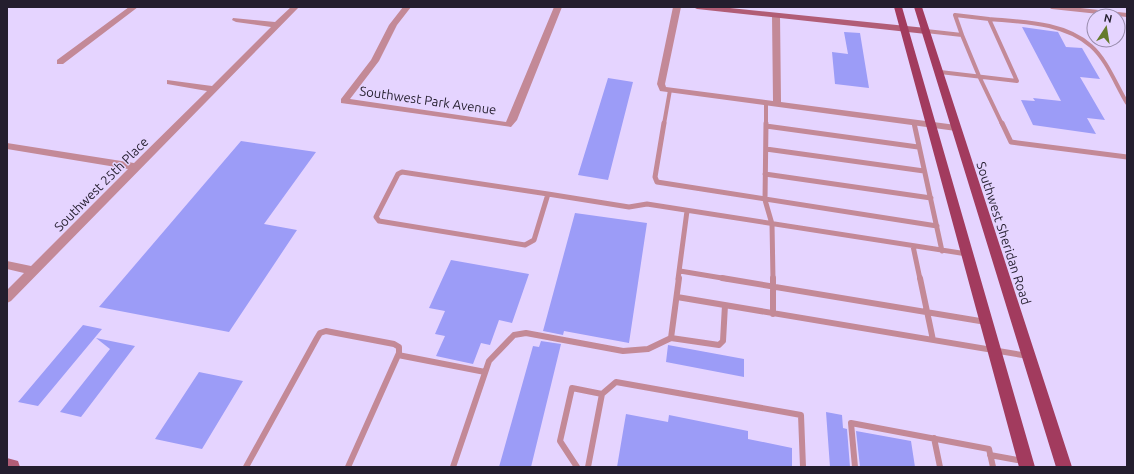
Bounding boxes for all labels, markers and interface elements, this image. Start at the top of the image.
north arrow [1086,8,1126,48]
text: N [1103,11,1113,25]
street label: Southwest Park Avenue [359,83,497,117]
street label: Southwest 25th Place [51,134,151,234]
street label: Southwest Sheridan Road [974,160,1034,306]

